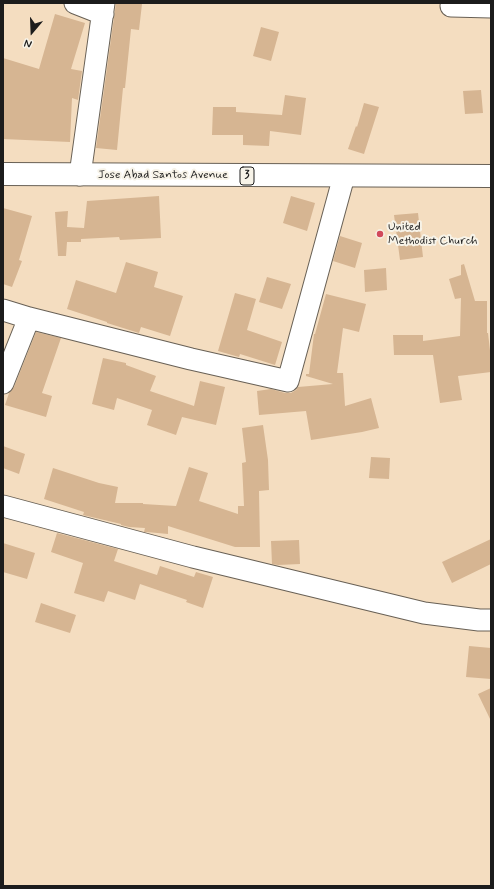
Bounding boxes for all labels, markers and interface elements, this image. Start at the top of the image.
north arrow [12,12,52,52]
text: N [22,36,34,51]
road number: 3 [240,167,254,185]
street label: Jose Abad Santos Avenue [98,168,228,182]
place label: United Methodist Church [388,220,477,248]
marker: United Methodist Church [375,229,385,239]

